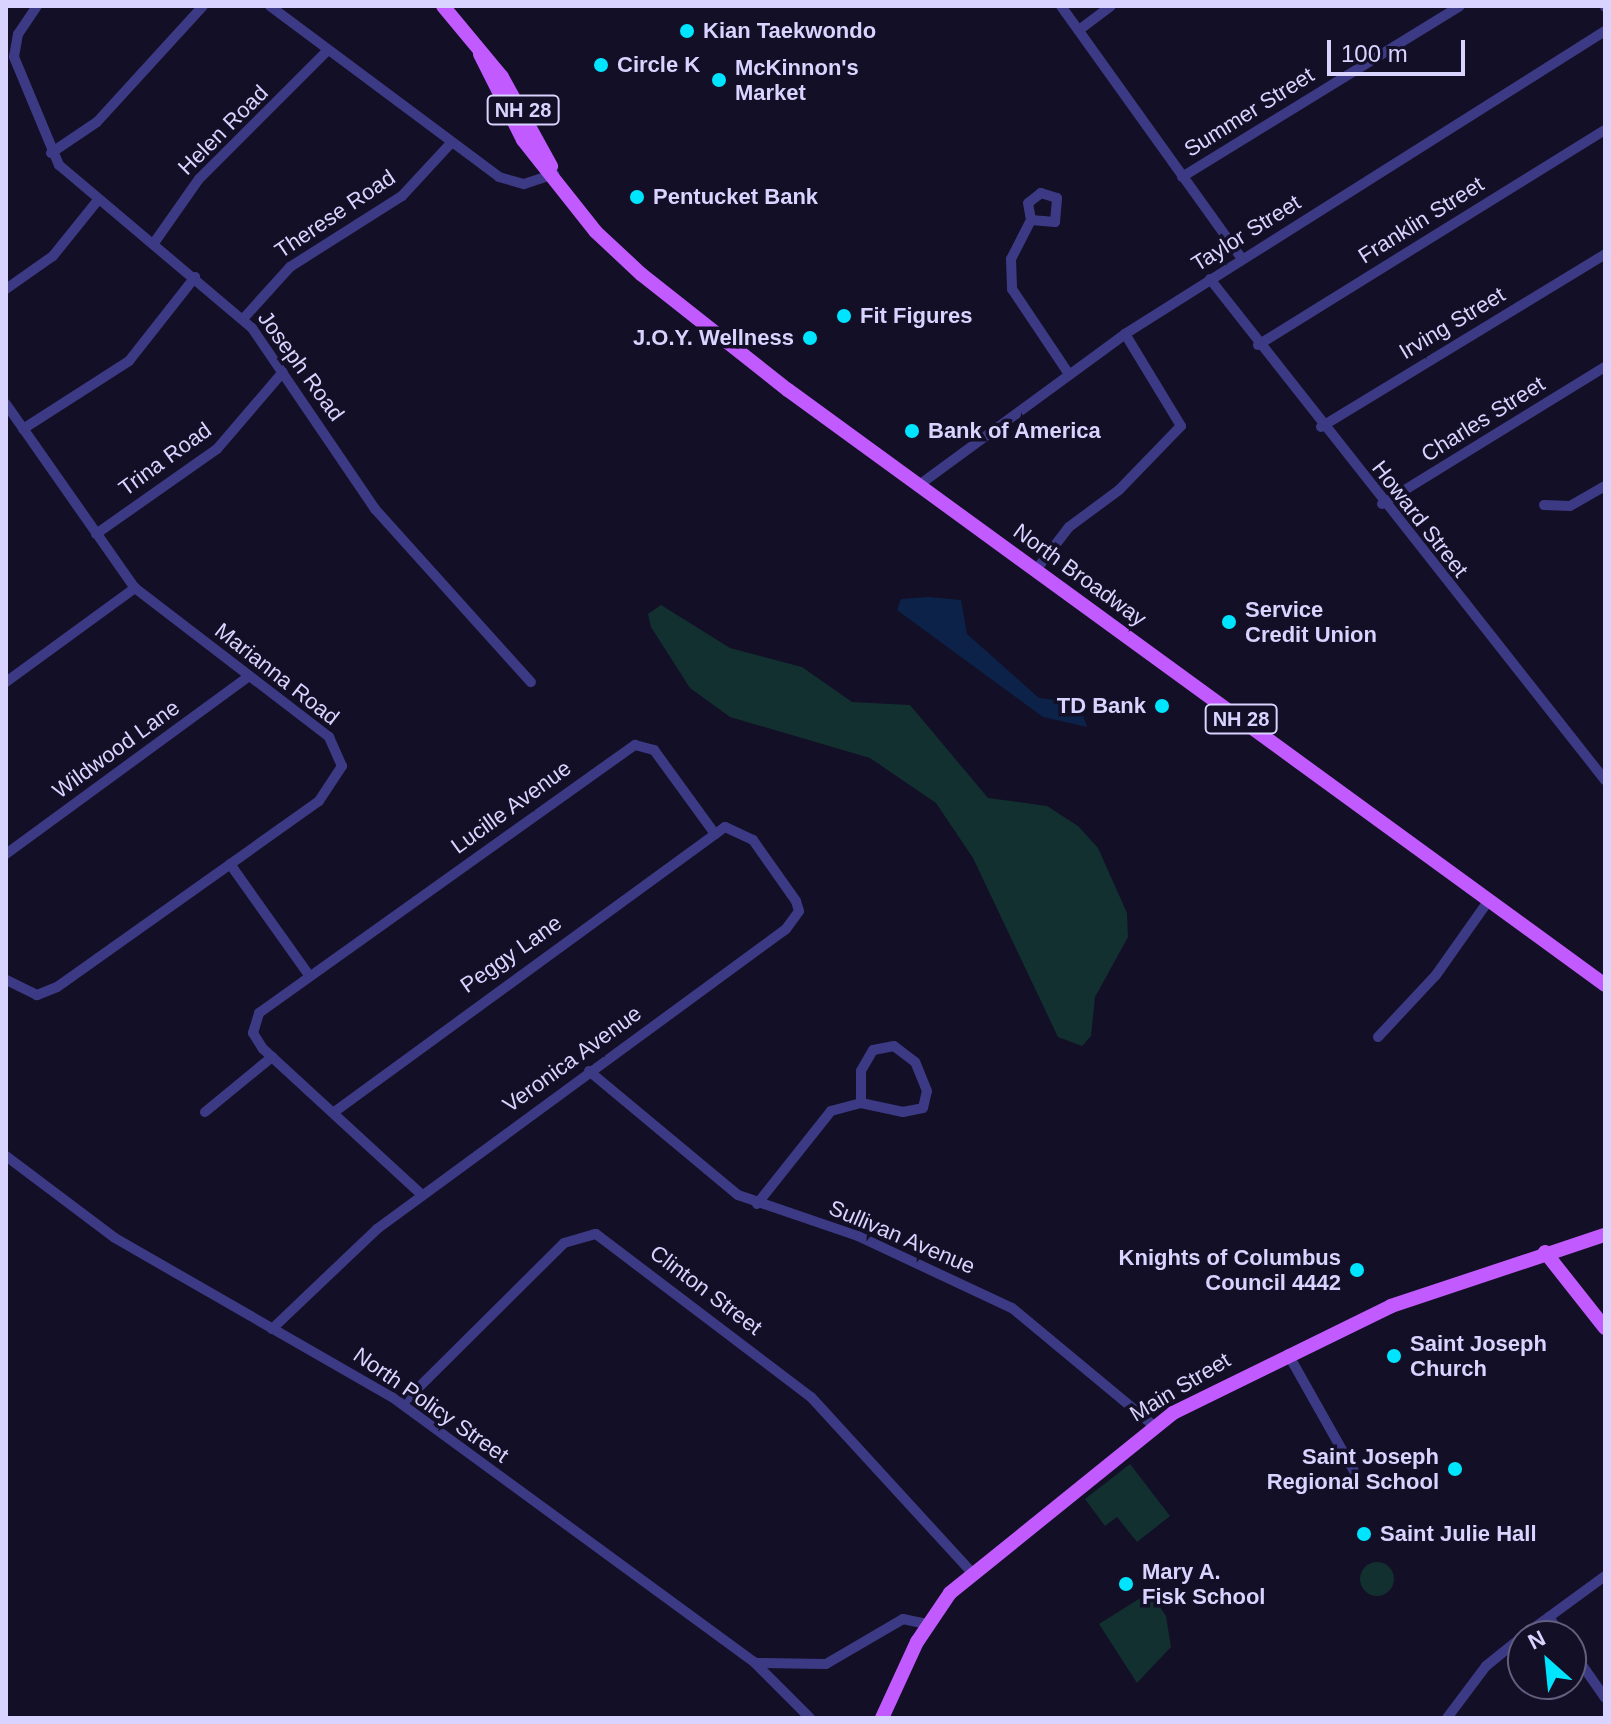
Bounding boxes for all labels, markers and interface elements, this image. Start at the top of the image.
place label: Kian Taekwondo [703,18,876,44]
marker: Kian Taekwondo [678,22,696,40]
scale bar [1331,24,1469,74]
text: 100 m [1341,40,1408,67]
place label: Circle K [617,52,700,78]
place label: McKinnon's Market [735,54,859,106]
marker: Circle K [592,56,610,74]
street label: Summer Street [1179,62,1319,162]
marker: McKinnon's Market [710,71,728,89]
street label: Helen Road [173,80,273,180]
road number: NH 28 [485,94,561,126]
street label: Therese Road [270,164,400,264]
street label: Franklin Street [1353,171,1489,269]
place label: Pentucket Bank [653,184,818,210]
marker: Pentucket Bank [628,188,646,206]
street label: Taylor Street [1187,189,1305,277]
street label: Irving Street [1394,281,1510,365]
place label: Fit Figures [860,303,972,329]
street label: Joseph Road [252,306,350,426]
marker: Fit Figures [835,307,853,325]
place label: J.O.Y. Wellness [633,325,794,351]
marker: J.O.Y. Wellness [801,329,819,347]
street label: Charles Street [1416,371,1550,467]
street label: Trina Road [114,417,216,501]
place label: Bank of America [928,418,1102,444]
marker: Bank of America [903,422,921,440]
street label: Howard Street [1366,455,1474,583]
street label: North Broadway [1008,518,1152,632]
place label: Service Credit Union [1245,596,1377,648]
marker: Service Credit Union [1220,613,1238,631]
street label: Marianna Road [210,617,344,731]
place label: TD Bank [1057,693,1146,719]
street label: Wildwood Lane [47,694,185,804]
marker: TD Bank [1153,697,1171,715]
road number: NH 28 [1203,703,1279,735]
street label: Lucille Avenue [446,754,576,860]
street label: Peggy Lane [455,910,567,998]
street label: Veronica Avenue [497,1000,647,1118]
street label: Sullivan Avenue [824,1194,980,1280]
street label: Clinton Street [645,1239,767,1341]
place label: Knights of Columbus Council 4442 [1119,1244,1341,1296]
marker: Knights of Columbus Council 4442 [1348,1261,1366,1279]
place label: Saint Joseph Church [1410,1330,1547,1382]
street label: North Policy Street [348,1342,514,1468]
street label: Main Street [1125,1347,1235,1427]
marker: Saint Joseph Church [1385,1347,1403,1365]
place label: Saint Joseph Regional School [1267,1443,1439,1494]
marker: Saint Joseph Regional School [1446,1460,1464,1478]
place label: Saint Julie Hall [1380,1521,1536,1547]
marker: Saint Julie Hall [1355,1525,1373,1543]
place label: Mary A. Fisk School [1142,1558,1265,1610]
marker: Mary A. Fisk School [1117,1575,1135,1593]
north arrow [1507,1620,1587,1700]
text: N [1524,1625,1550,1655]

